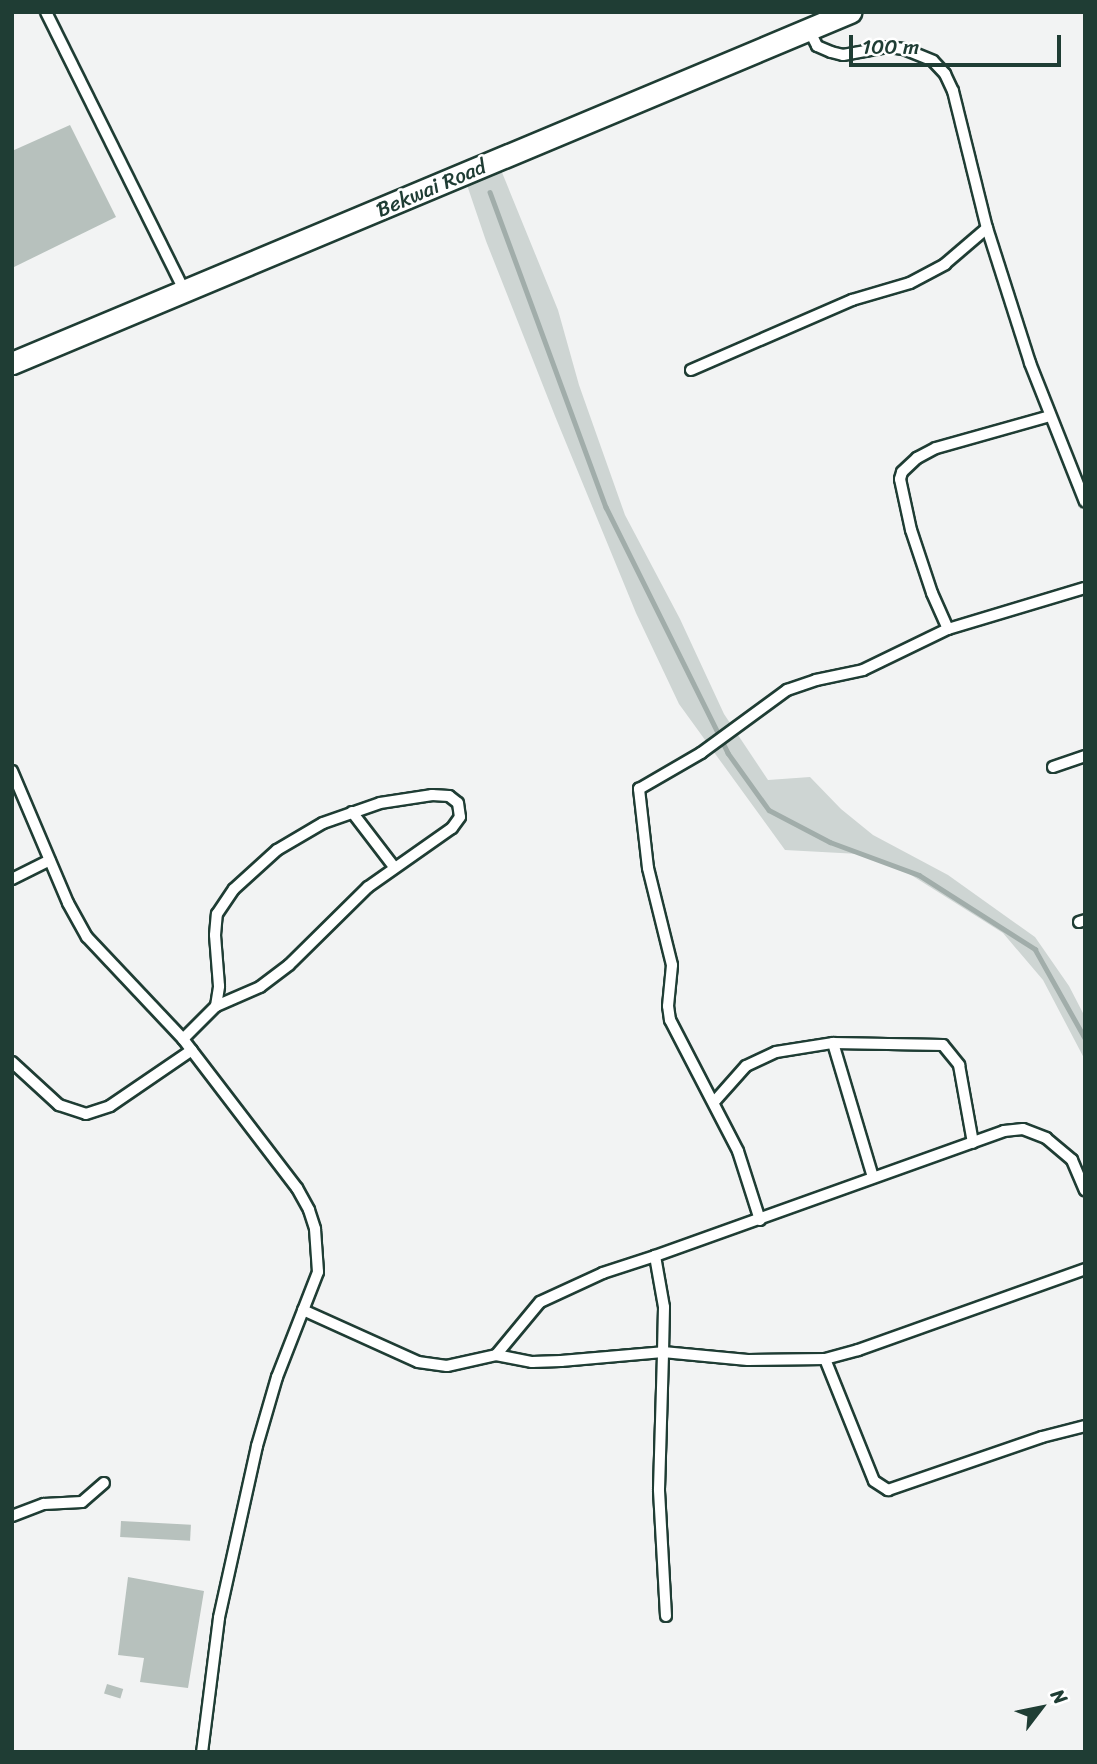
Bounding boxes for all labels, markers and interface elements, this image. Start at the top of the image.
scale bar [852,21,1064,65]
text: 100 m [862,28,919,66]
street label: Bekwai Road [372,154,490,222]
north arrow [1006,1673,1076,1743]
text: N [1042,1682,1077,1711]

